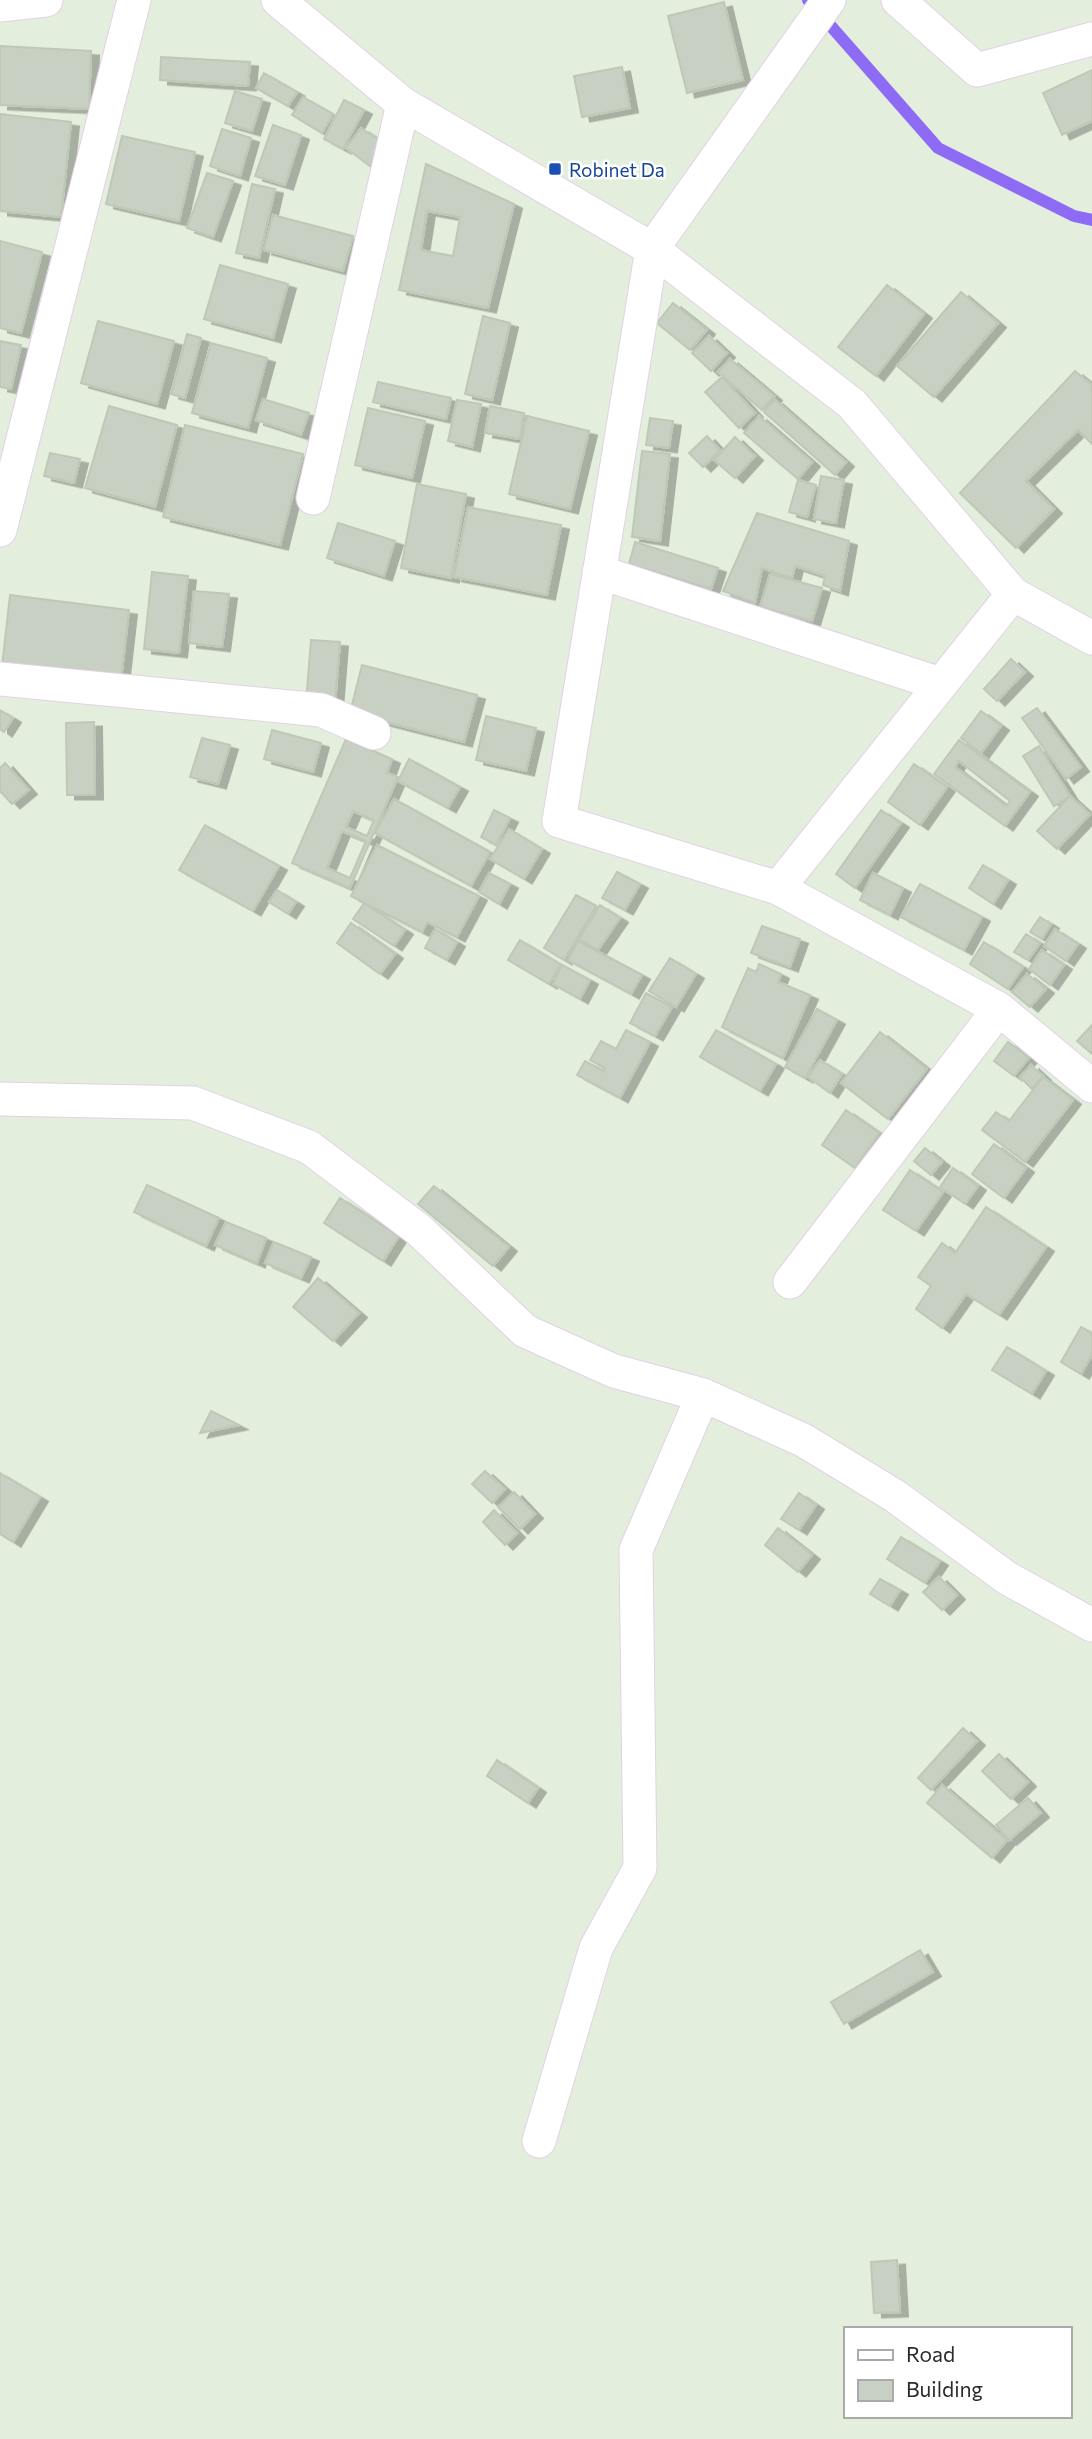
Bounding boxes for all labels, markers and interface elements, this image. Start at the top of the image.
place label: Robinet Da [569,158,665,181]
marker: Robinet Da [547,161,563,177]
legend [844,2327,1071,2418]
text: Road [906,2341,955,2366]
text: Building [906,2376,983,2401]

